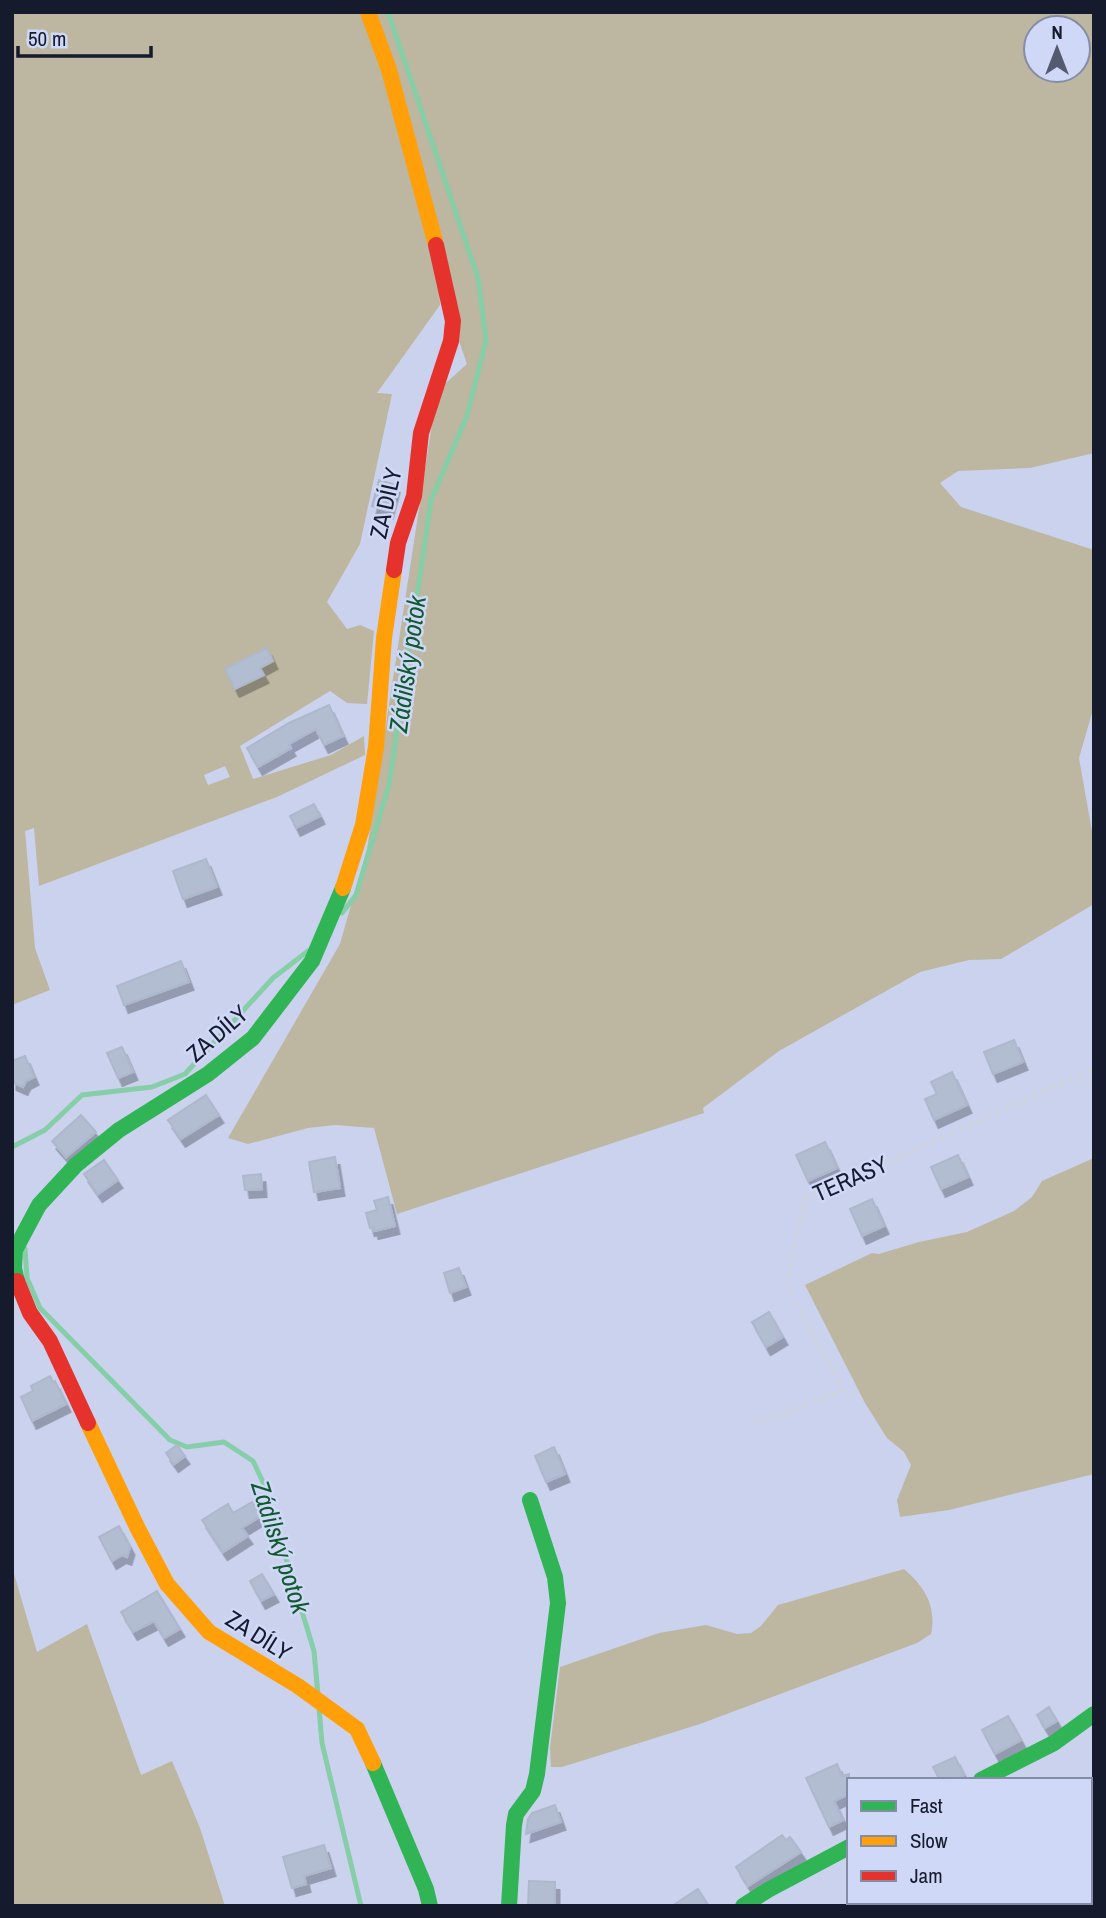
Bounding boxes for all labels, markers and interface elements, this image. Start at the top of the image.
scale bar [18,14,150,58]
north arrow [1022,14,1092,84]
text: N [1051,19,1063,45]
text: 50 m [28,24,66,53]
street label: ZA DÍLY [361,464,409,542]
water label: Zádilský potok [380,592,434,735]
street label: ZA DÍLY [179,997,255,1069]
street label: TERASY [808,1147,892,1209]
water label: Zádilský potok [243,1475,319,1619]
street label: ZA DÍLY [220,1602,298,1668]
legend [847,1778,1092,1904]
text: Fast [910,1791,943,1820]
text: Slow [910,1826,948,1855]
text: Jam [910,1861,943,1890]

